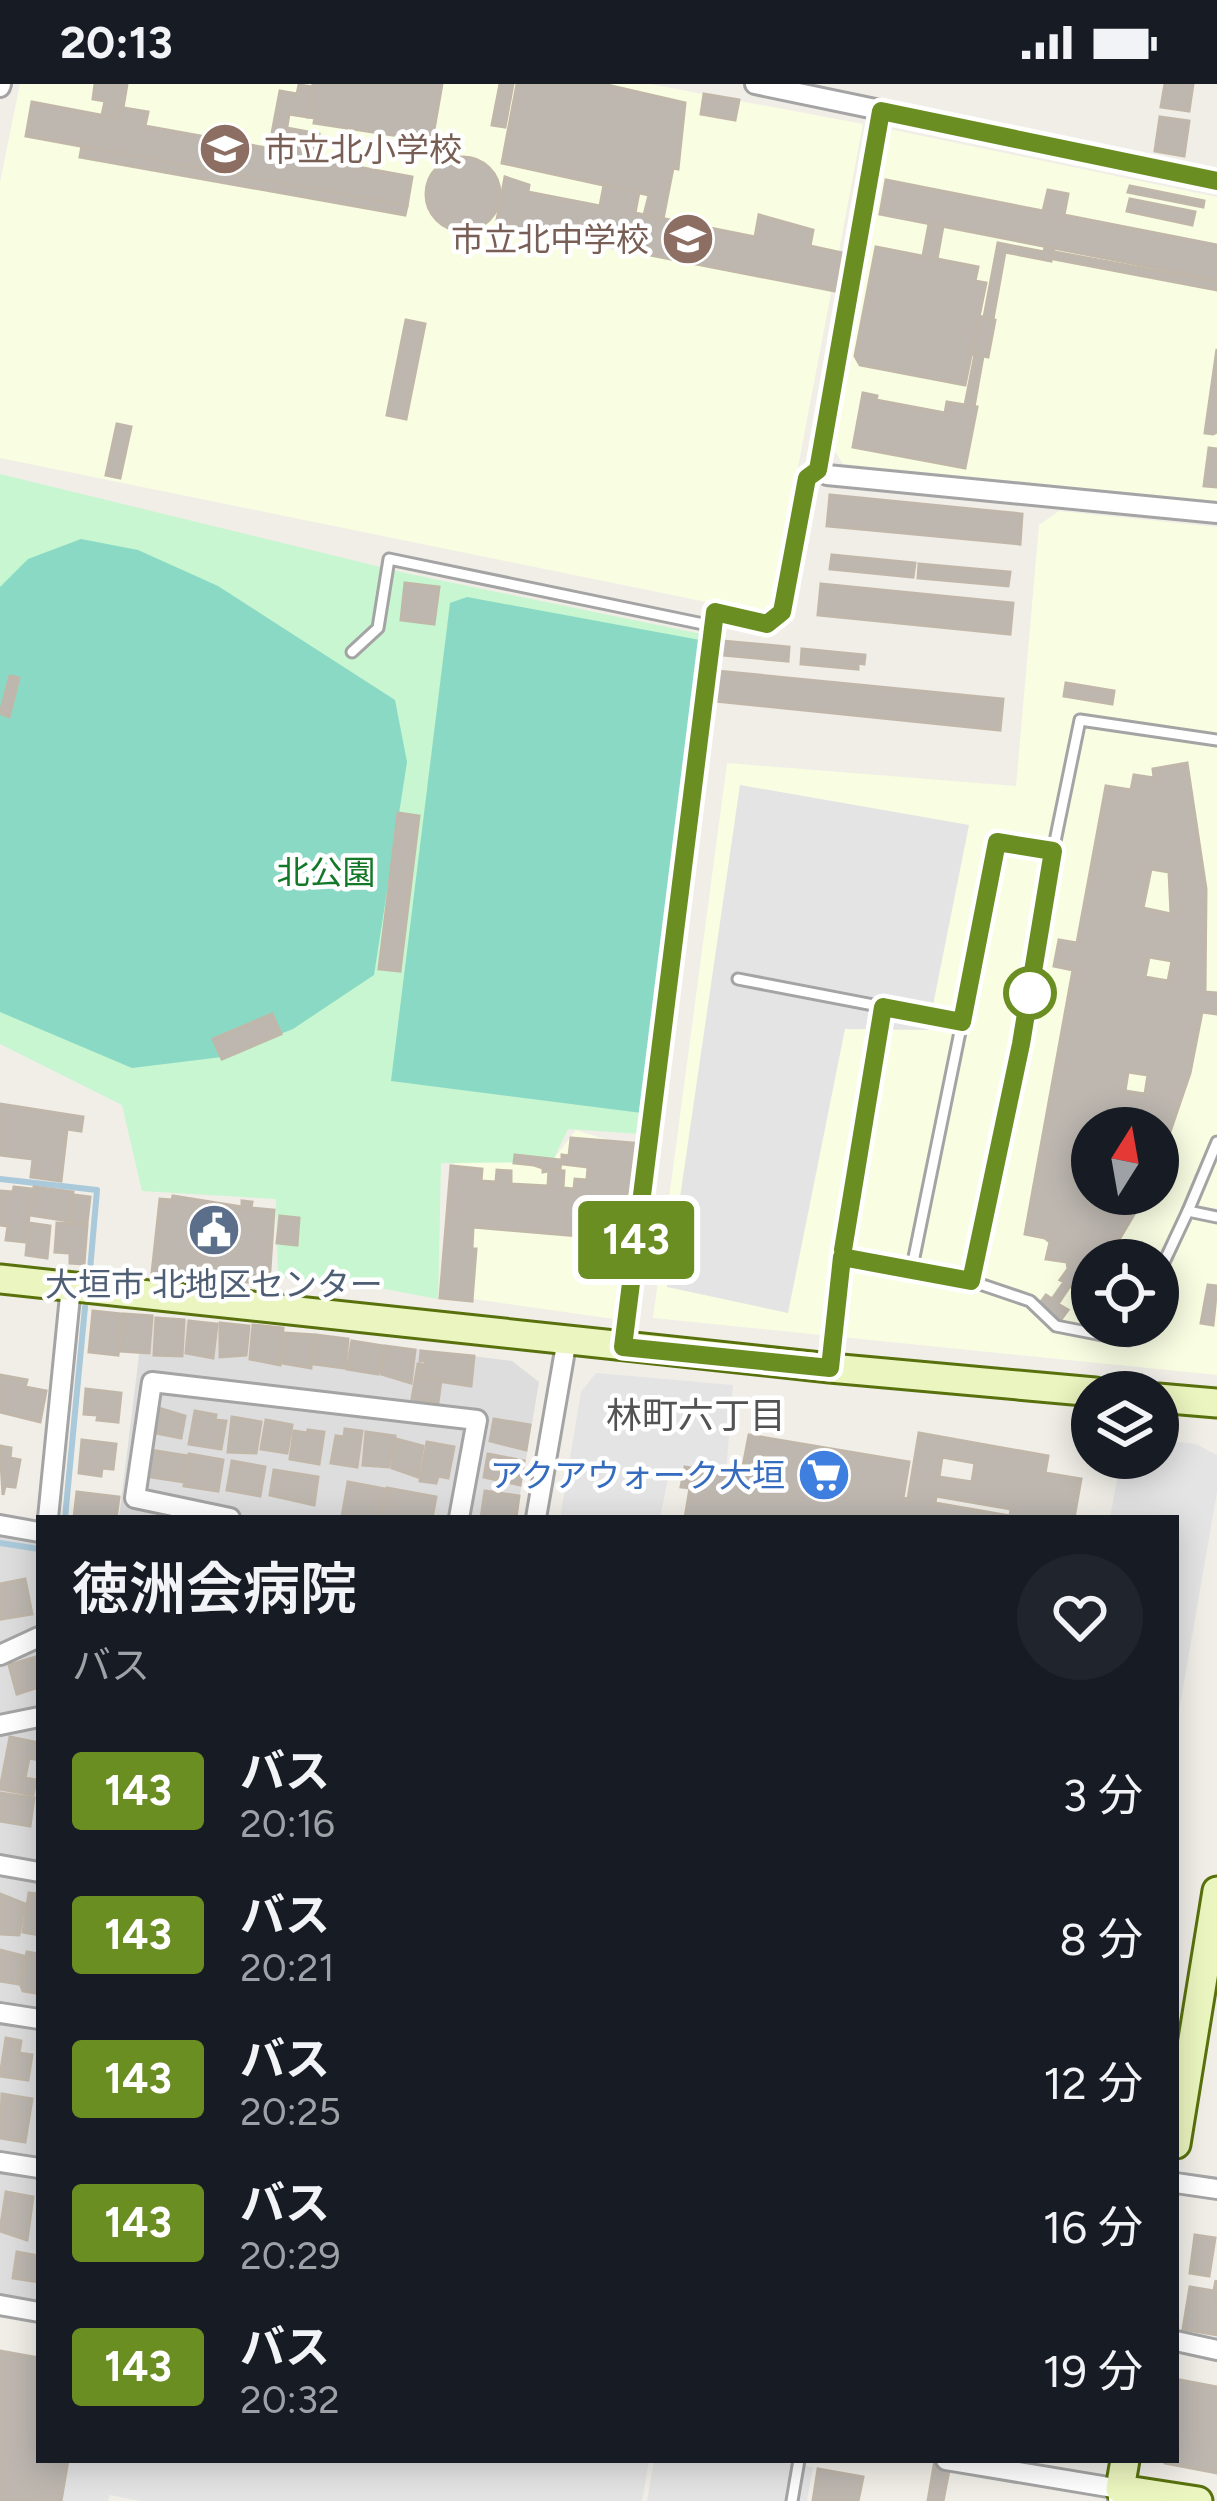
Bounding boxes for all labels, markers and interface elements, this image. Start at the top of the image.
text: 20:13 [60,15,173,69]
school or university icon: 市立北小学校 [197,121,253,177]
place label: 市立北小学校 [264,130,462,169]
school or university icon: 市立北中学校 [660,211,716,267]
place label: 市立北中学校 [451,220,649,259]
park label: 北公園 [277,853,376,892]
unlabelled marker [1005,968,1055,1018]
north arrow [1071,1107,1179,1215]
map controls [1071,1107,1179,1479]
line badge: 143 [567,1201,705,1279]
public building icon: 大垣市 北地区センター [186,1202,242,1258]
text: 143 [602,1214,670,1265]
button: locate [1071,1239,1179,1347]
place label: 大垣市 北地区センター [45,1265,383,1304]
button: layers [1071,1371,1179,1479]
district label: 林町六丁目 [606,1394,786,1437]
supermarket icon: アクアウォーク大垣 [796,1447,852,1503]
place label: アクアウォーク大垣 [490,1456,785,1495]
button: heart [1017,1554,1143,1680]
text: 徳洲会病院 [72,1555,357,1623]
text: バス [72,1642,150,1689]
text: バス [240,1744,330,1798]
text: 143 [104,1765,172,1816]
text: 3 分 [1062,1768,1143,1822]
text: 20:16 [240,1800,335,1847]
text: バス [240,1888,330,1942]
text: 143 [104,1909,172,1960]
text: 8 分 [1059,1912,1143,1966]
text: 20:21 [240,1944,335,1991]
text: バス [240,2032,330,2086]
text: 143 [104,2053,172,2104]
text: 12 分 [1043,2056,1143,2110]
text: 20:25 [240,2088,341,2135]
text: バス [240,2176,330,2230]
text: 143 [104,2197,172,2248]
text: 16 分 [1043,2200,1143,2254]
text: 20:29 [240,2232,341,2279]
text: バス [240,2320,330,2374]
text: 143 [104,2341,172,2392]
text: 19 分 [1043,2344,1143,2398]
text: 20:32 [240,2376,340,2423]

